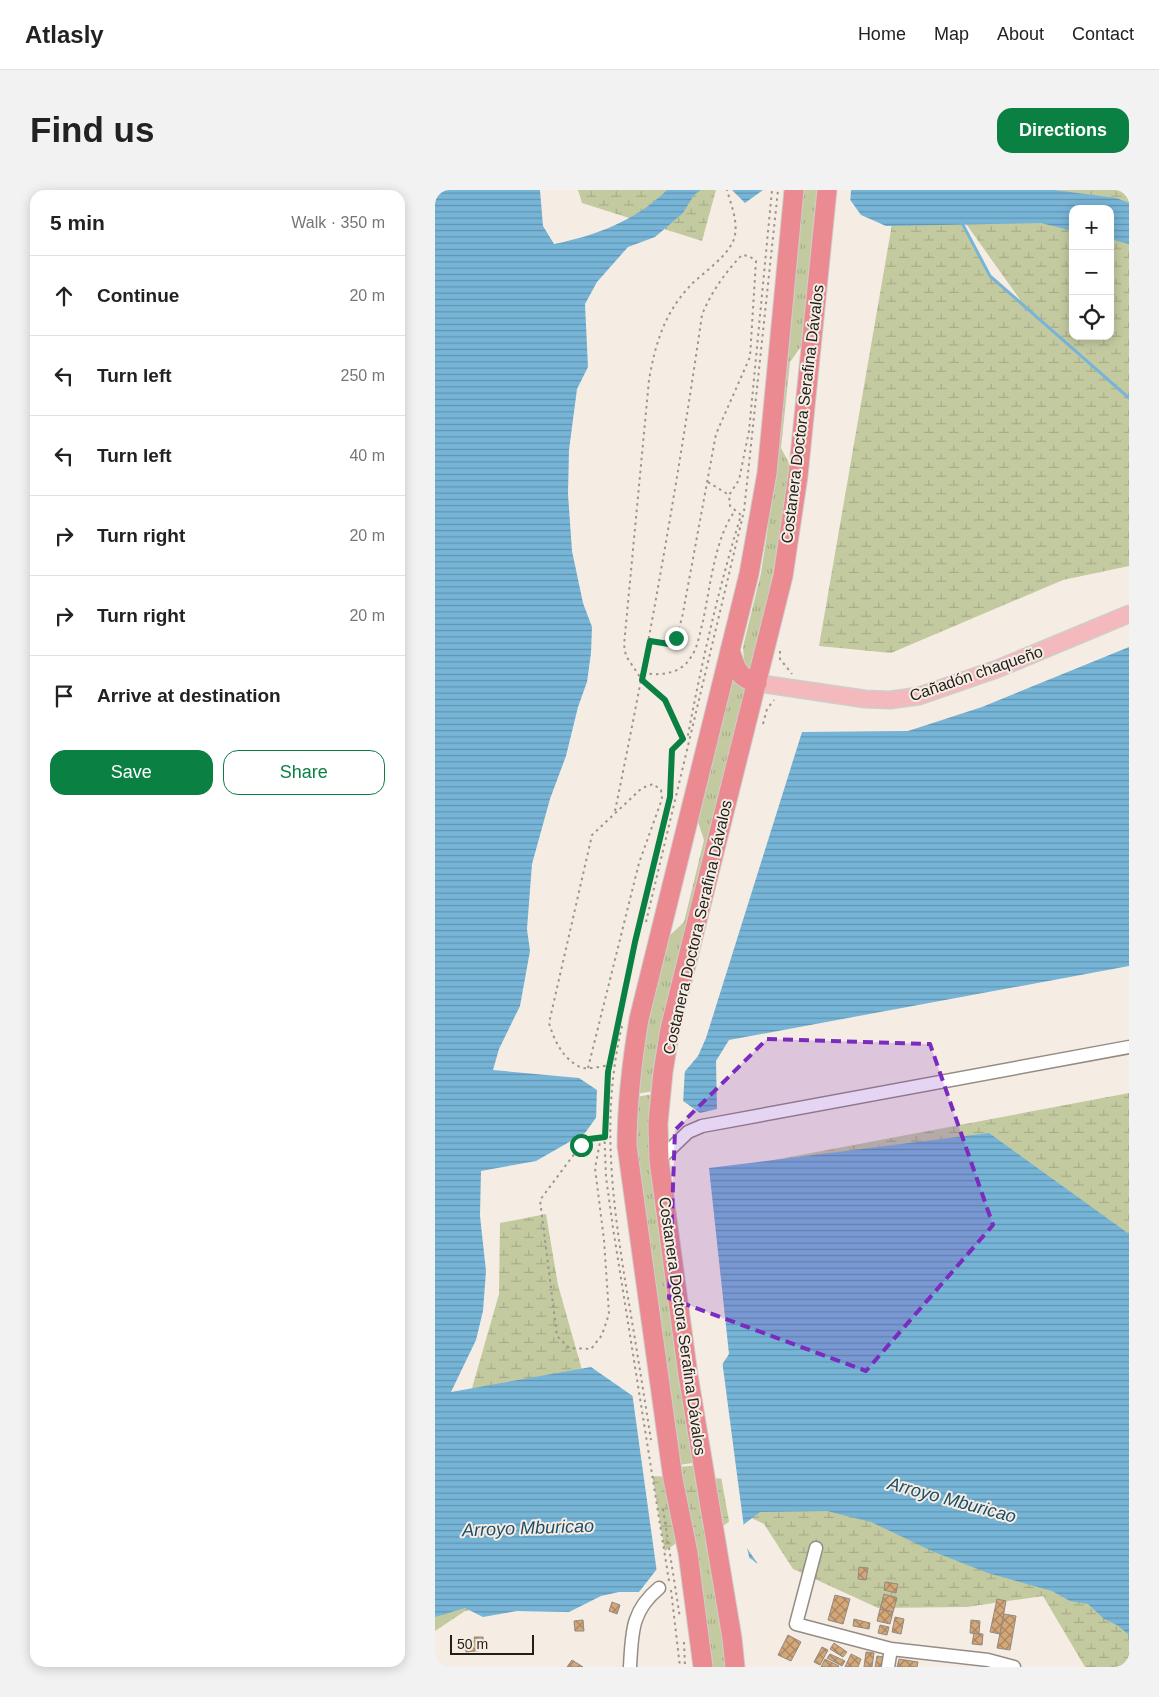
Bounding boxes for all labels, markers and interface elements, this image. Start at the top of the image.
text: Atlasly [25,21,104,48]
text: Home [858,24,906,44]
text: Map [934,24,969,44]
text: About [997,24,1044,44]
text: Contact [1072,24,1134,44]
button: Directions [997,108,1129,153]
text: Find us [30,110,154,149]
map controls [1069,205,1114,340]
button: + [1069,205,1114,250]
text: 5 min [50,211,105,234]
text: Walk · 350 m [291,214,385,231]
button: − [1069,250,1114,295]
icon: ahead [50,282,78,310]
street label: Costanera Doctora Serafina Dávalos [778,284,827,544]
text: Continue [97,285,179,306]
text: 20 m [349,287,385,304]
button: locate [1069,295,1114,340]
icon: left [50,362,78,390]
text: Turn left [97,365,172,386]
text: 250 m [341,367,385,384]
icon: left [50,442,78,470]
text: Turn left [97,445,172,466]
text: 40 m [349,447,385,464]
icon: right [50,522,78,550]
text: Turn right [97,525,185,546]
text: 20 m [349,527,385,544]
icon: right [50,602,78,630]
text: Turn right [97,605,185,626]
text: 20 m [349,607,385,624]
route end [665,627,688,650]
street label: Cañadón chaqueño [907,643,1045,704]
icon: arrive [50,682,78,710]
text: Arrive at destination [97,685,281,706]
button: Save [50,750,213,795]
button: Share [223,750,385,795]
street label: Costanera Doctora Serafina Dávalos [660,798,735,1056]
route start [570,1134,593,1157]
street label: Costanera Doctora Serafina Dávalos [656,1196,709,1456]
water label: Arroyo Mburicao [885,1473,1018,1527]
water label: Arroyo Mburicao [461,1516,594,1540]
scale bar [450,1632,534,1655]
text: 50 m [457,1636,488,1652]

